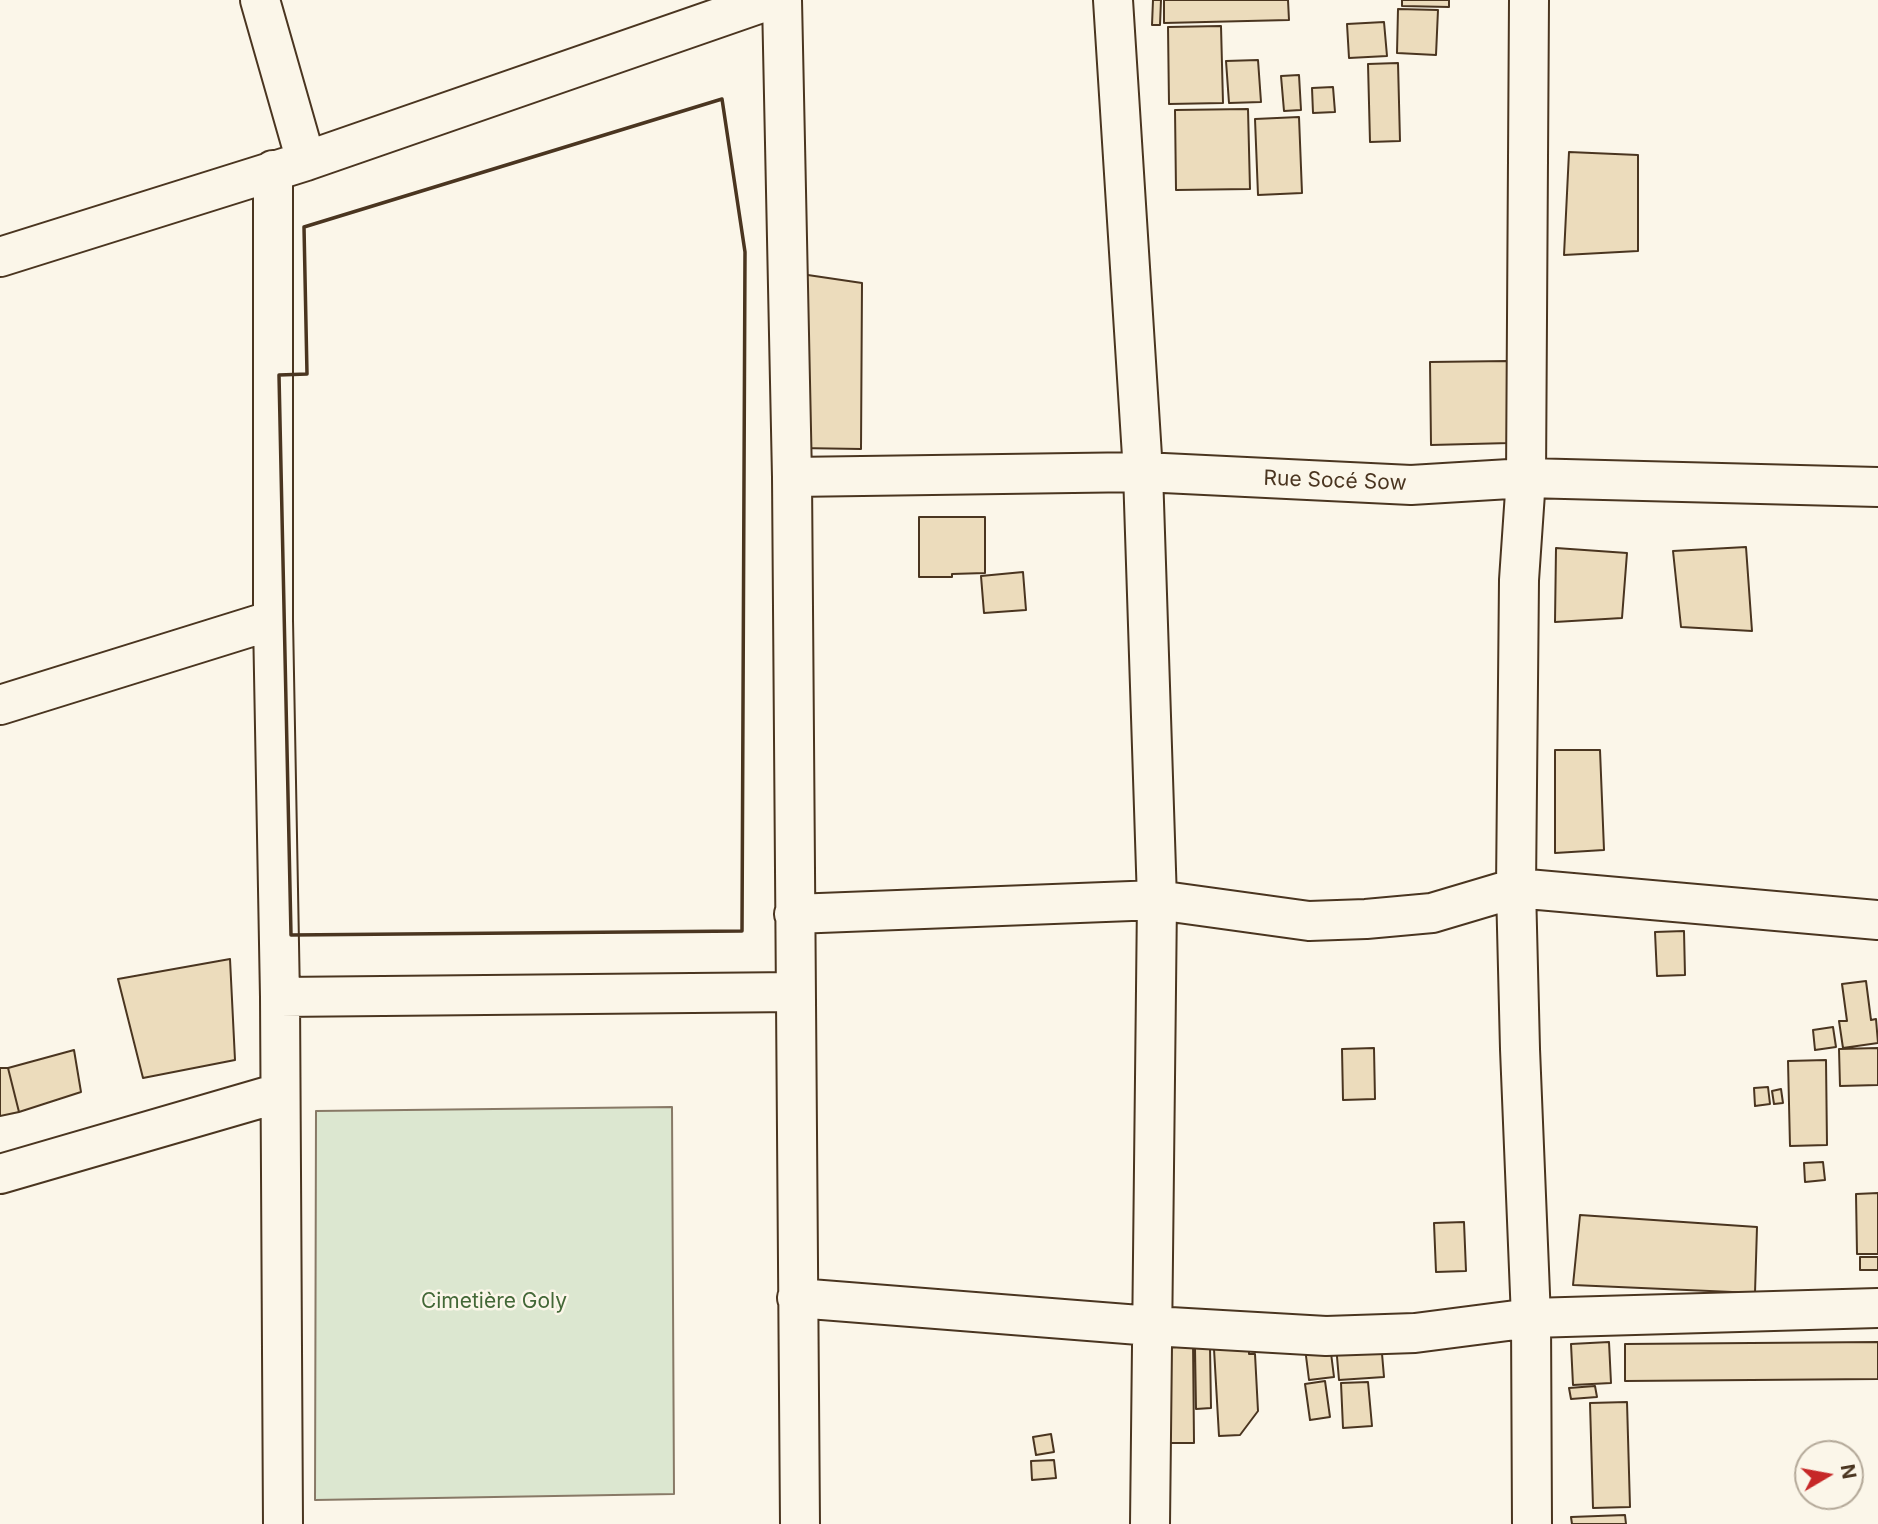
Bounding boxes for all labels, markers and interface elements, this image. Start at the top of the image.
street label: Rue Socé Sow [1263,466,1407,496]
park label: Cimetière Goly [421,1289,567,1315]
north arrow [1794,1440,1864,1510]
text: N [1836,1462,1861,1481]

